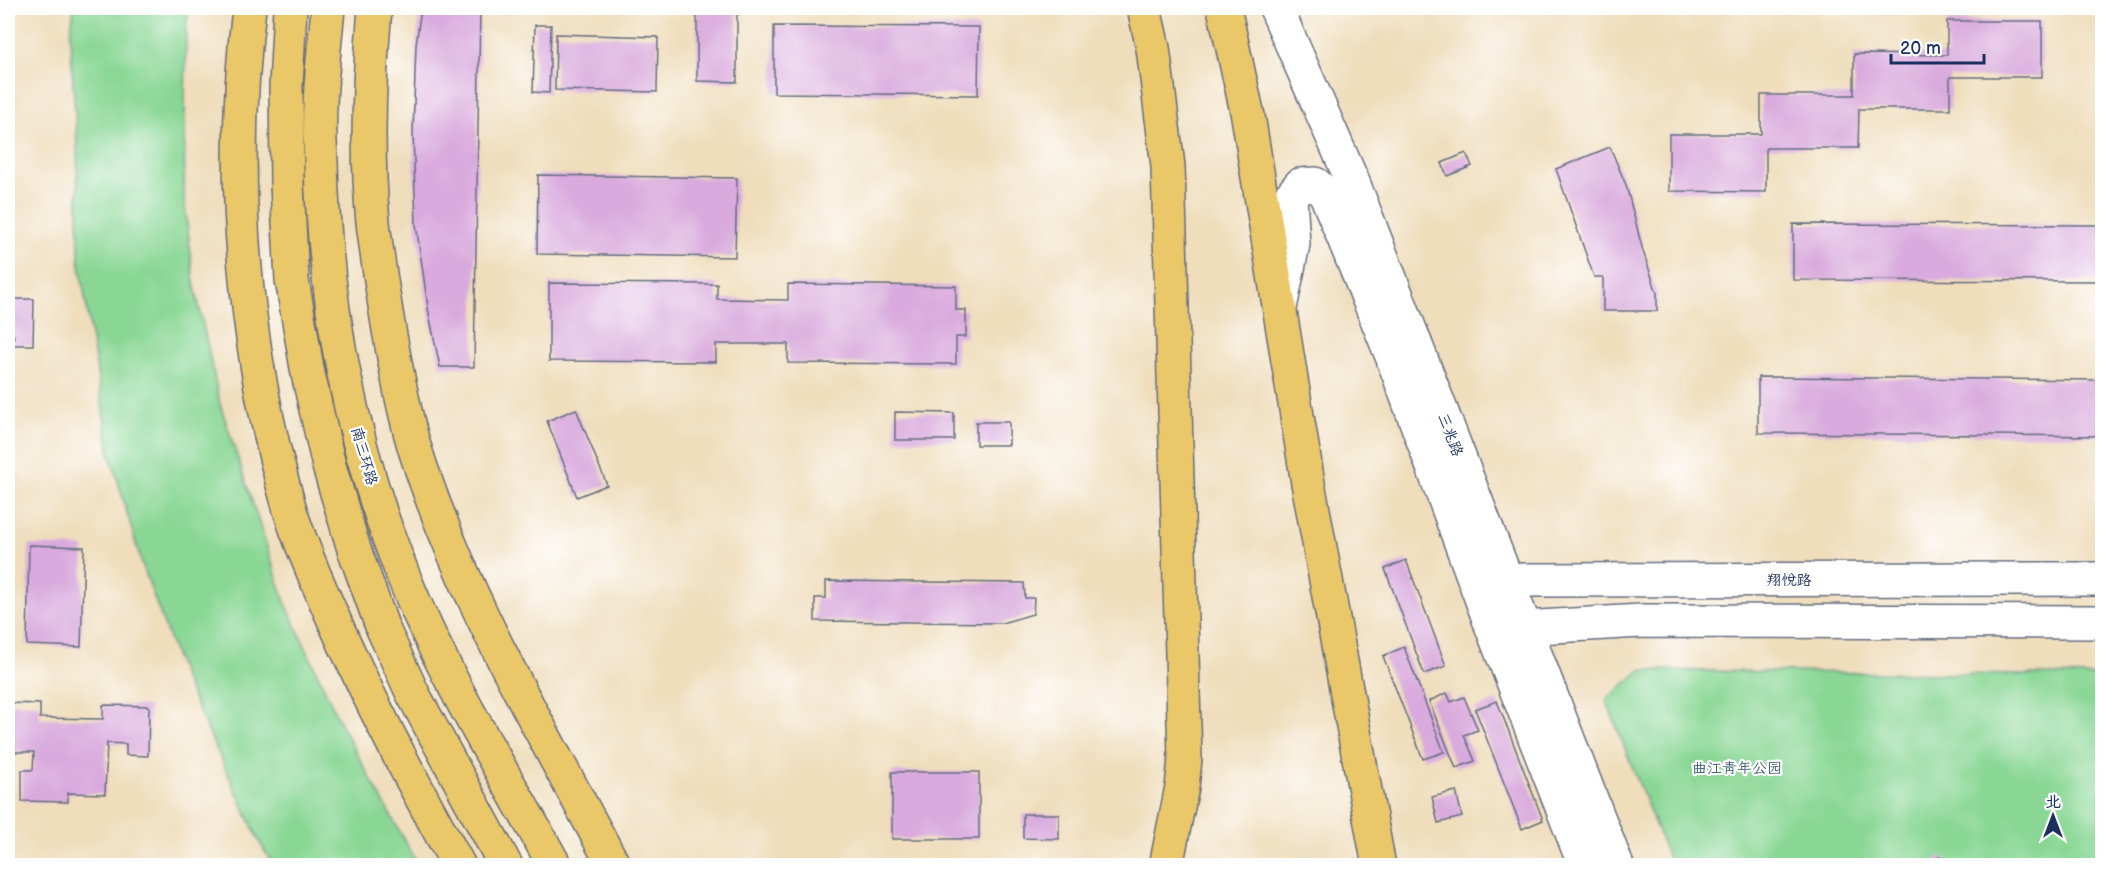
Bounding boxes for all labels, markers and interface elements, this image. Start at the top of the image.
scale bar [1891,27,1984,65]
text: 20 m [1900,38,1941,59]
street label: 三兆路 [1433,411,1467,459]
street label: 南三环路 [347,425,381,487]
street label: 翔悦路 [1766,571,1812,590]
park label: 曲江青年公园 [1692,759,1782,778]
north arrow [2023,786,2083,846]
text: 北 [2045,793,2061,812]

